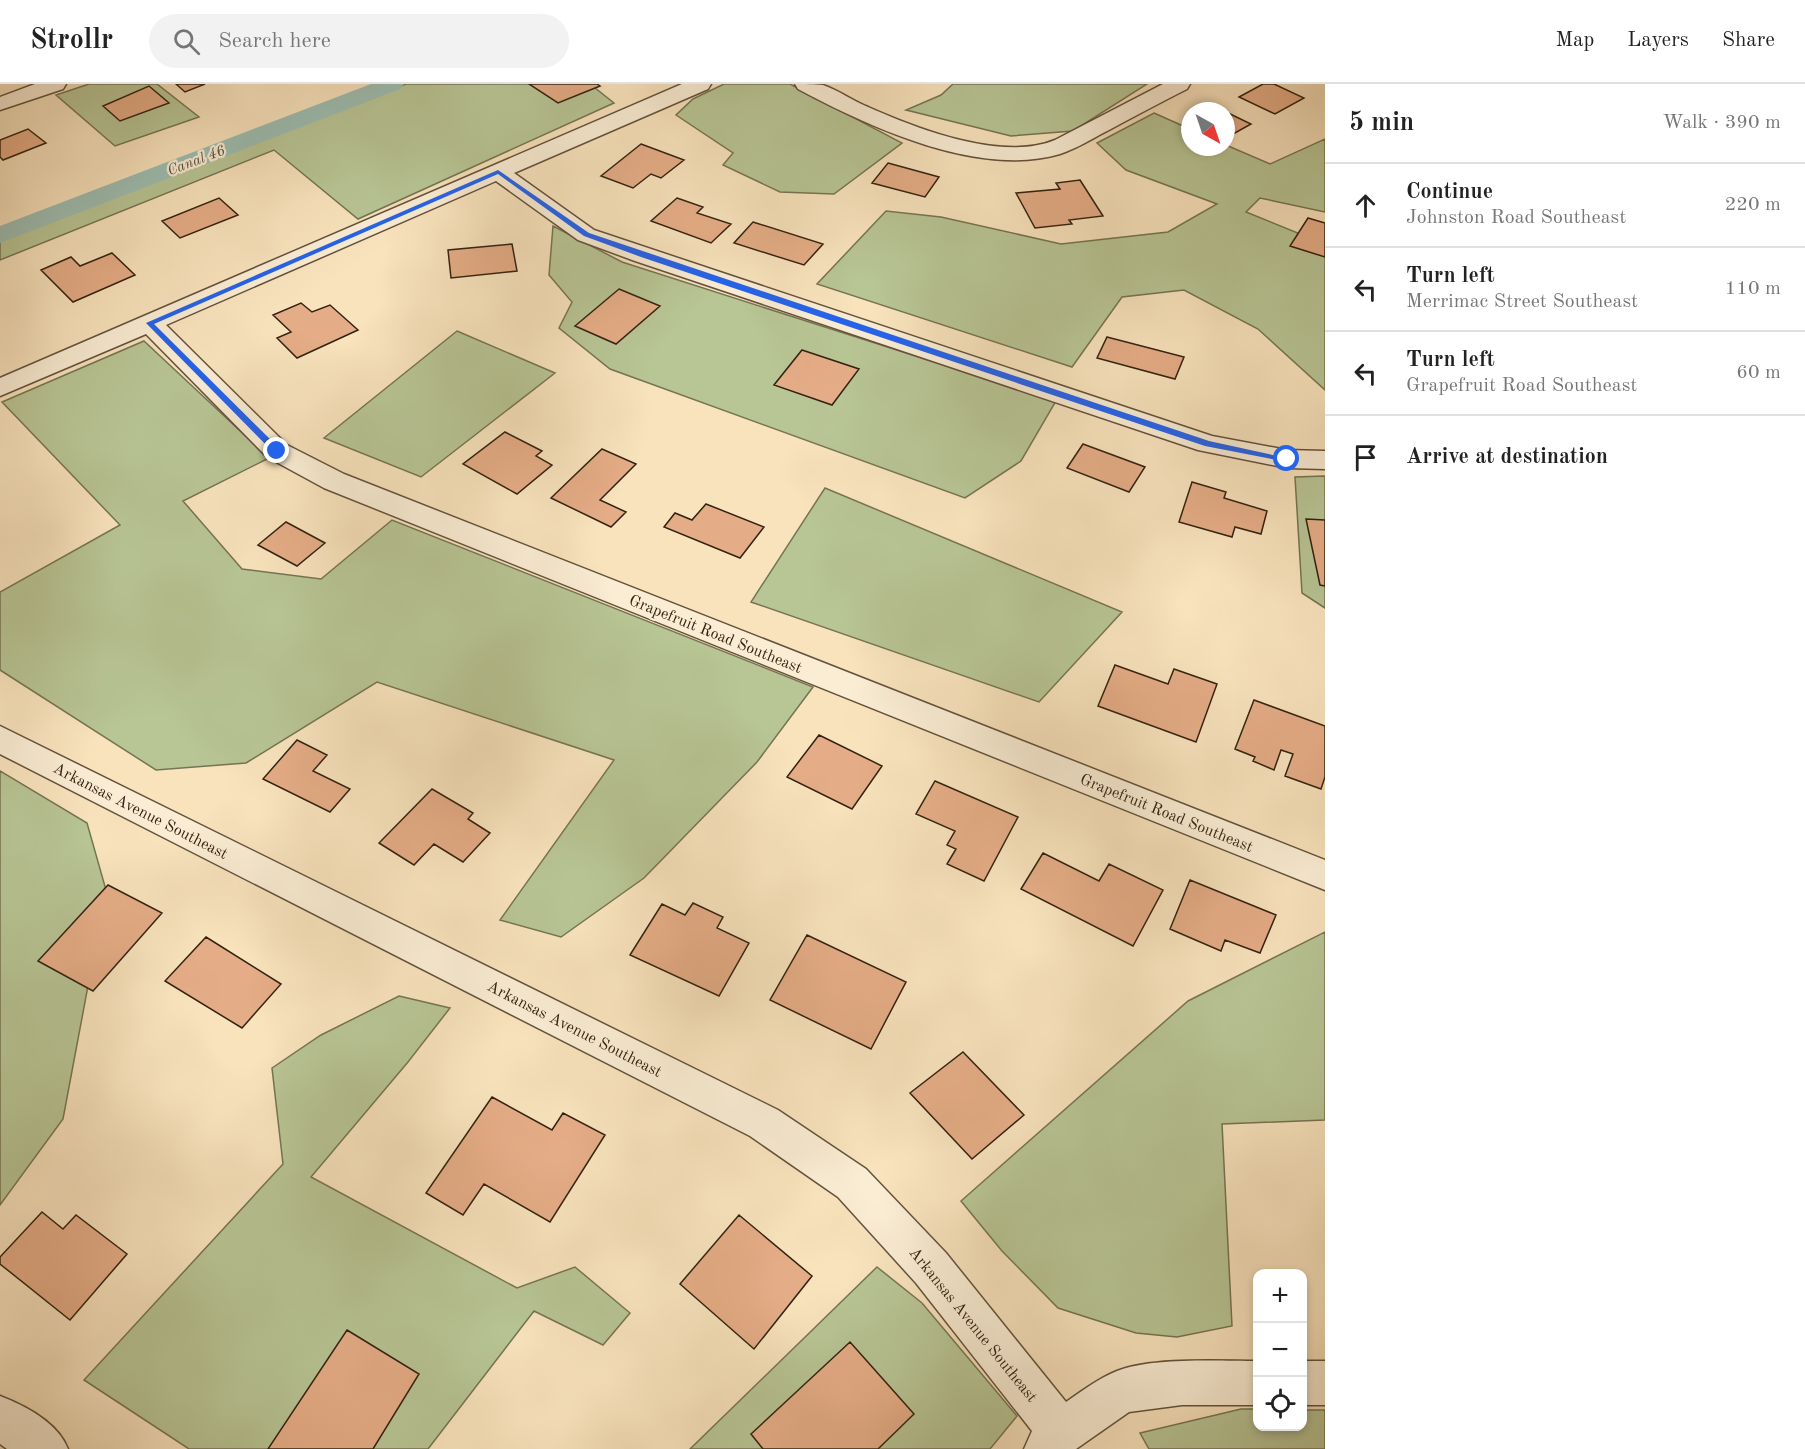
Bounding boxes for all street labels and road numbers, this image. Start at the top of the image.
street label: Grapefruit Road Southeast [626,593,804,677]
street label: Arkansas Avenue Southeast [50,761,230,863]
street label: Grapefruit Road Southeast [1077,772,1255,856]
street label: Arkansas Avenue Southeast [484,979,664,1081]
street label: Arkansas Avenue Southeast [905,1245,1040,1406]

